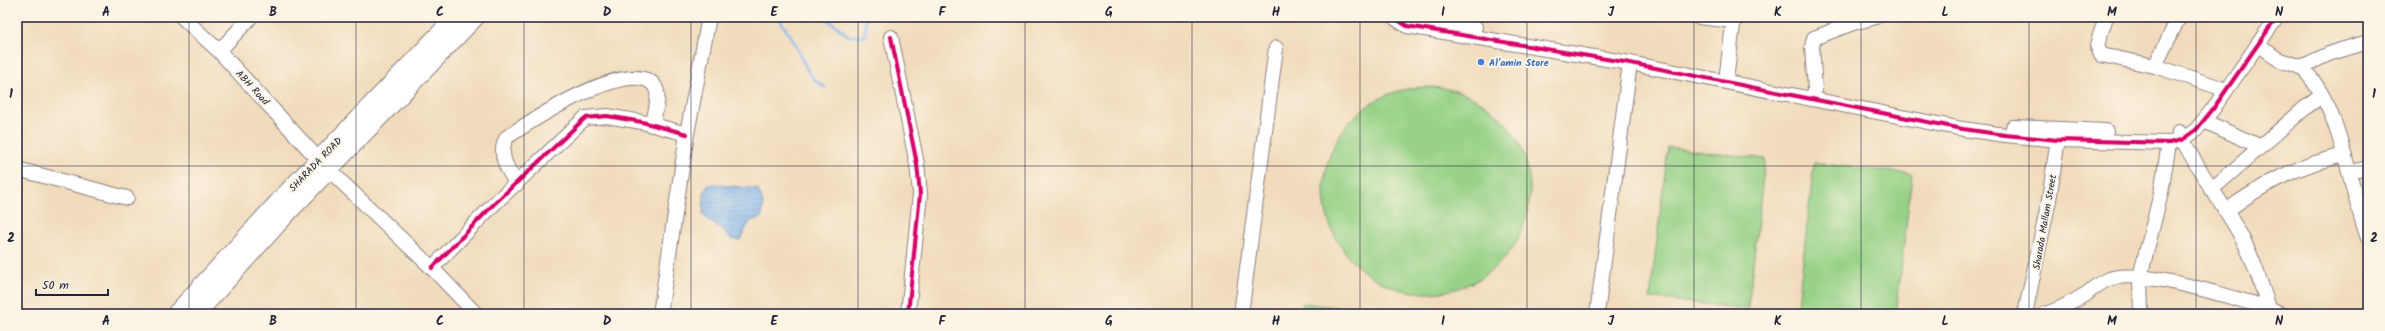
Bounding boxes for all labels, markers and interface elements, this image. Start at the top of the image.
text: A [102,2,110,23]
text: B [269,2,277,23]
text: C [436,2,444,23]
text: D [603,2,612,23]
text: E [770,2,778,23]
text: F [938,2,946,23]
text: G [1105,2,1113,23]
text: H [1272,2,1281,23]
text: I [1441,2,1445,23]
text: J [1608,2,1615,23]
text: K [1774,2,1782,23]
text: L [1941,2,1949,23]
text: M [2107,2,2117,23]
text: N [2275,2,2284,23]
place label: Al'amin Store [1489,55,1549,71]
marker: Al'amin Store [1476,57,1486,67]
street label: ABH Road [232,66,274,110]
text: 1 [9,84,13,105]
text: 1 [2372,84,2376,105]
street label: SHARADA ROAD [285,133,347,196]
street label: Sharada Mallam Street [2029,173,2061,271]
text: 2 [7,228,15,249]
text: 2 [2370,228,2378,249]
scale bar [36,271,108,297]
text: 50 m [42,276,69,295]
text: A [102,311,110,331]
text: B [269,311,277,331]
text: C [436,311,444,331]
text: D [603,311,612,331]
text: E [770,311,778,331]
text: F [938,311,946,331]
text: G [1105,311,1113,331]
text: H [1272,311,1281,331]
text: I [1441,311,1445,331]
text: J [1608,311,1615,331]
text: K [1774,311,1782,331]
text: L [1941,311,1949,331]
text: M [2107,311,2117,331]
text: N [2275,311,2284,331]

